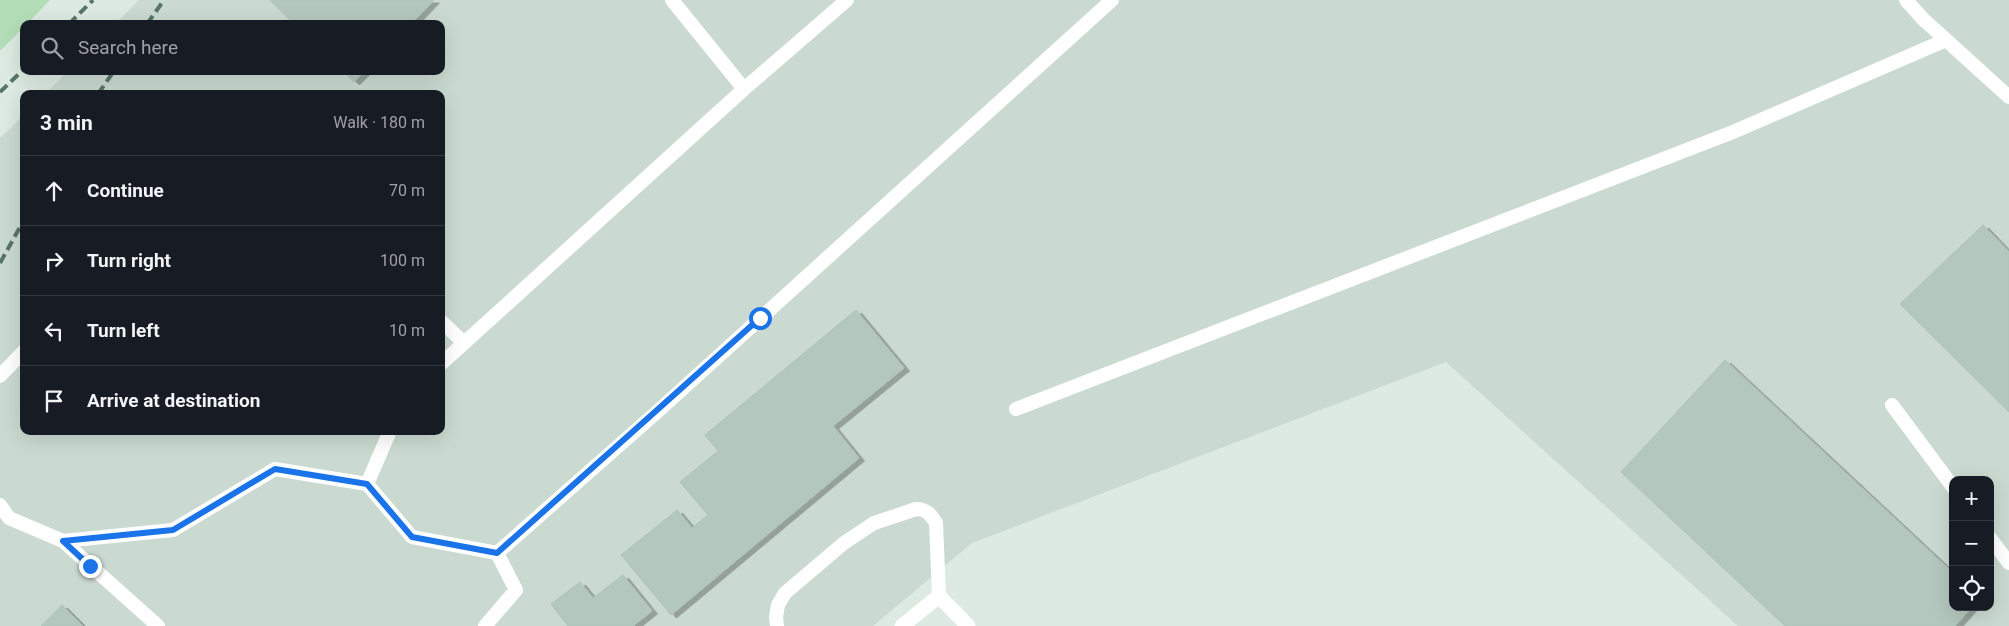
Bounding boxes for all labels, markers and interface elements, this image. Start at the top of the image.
search box [20,20,445,75]
icon: search [38,34,66,62]
text: Search here [78,36,178,59]
text: 3 min [40,111,93,135]
text: Walk · 180 m [333,113,425,132]
icon: ahead [40,177,68,205]
text: Continue [87,179,164,202]
text: 70 m [389,181,425,200]
icon: right [40,247,68,275]
text: Turn right [87,249,171,272]
text: 100 m [380,251,425,270]
route start [749,307,772,330]
icon: left [40,317,68,345]
text: Turn left [87,319,160,342]
text: 10 m [389,321,425,340]
icon: arrive [40,387,68,415]
text: Arrive at destination [87,389,260,412]
map controls [1949,476,1994,611]
button: + [1949,476,1994,521]
button: − [1949,521,1994,566]
route end [79,555,102,578]
button: locate [1949,566,1994,611]

